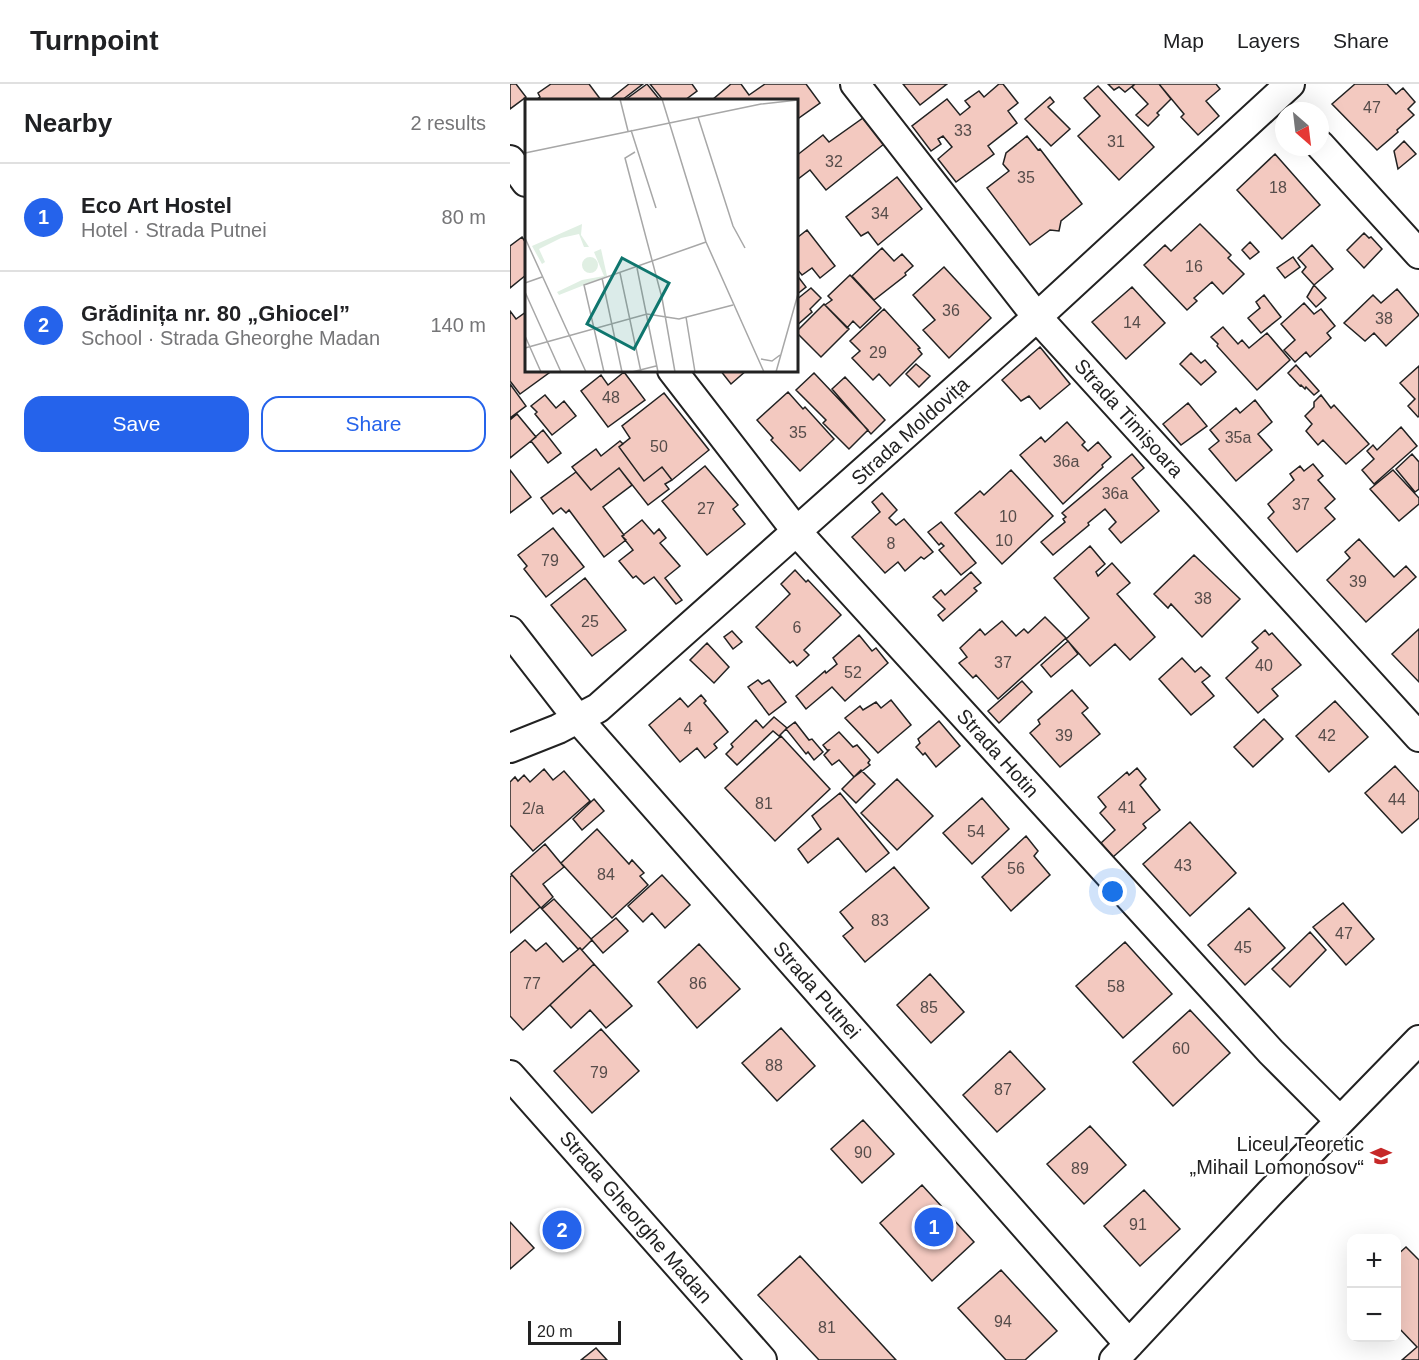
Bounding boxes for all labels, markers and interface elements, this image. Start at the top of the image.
text: Turnpoint [30,25,159,56]
text: Map [1163,29,1204,52]
text: Layers [1237,29,1300,52]
text: Share [1333,29,1389,52]
inset map [525,99,798,372]
house number: 47 [1363,99,1381,116]
north arrow [1275,102,1329,156]
text: Nearby [24,108,112,138]
text: 2 results [410,112,486,134]
house number: 33 [954,122,972,139]
house number: 31 [1107,133,1125,150]
house number: 32 [825,153,843,170]
house number: 35 [1017,169,1035,186]
house number: 18 [1269,179,1287,196]
text: Eco Art Hostel [81,193,232,218]
house number: 34 [871,205,889,222]
text: 1 [38,206,49,228]
text: 80 m [442,206,486,228]
text: Hotel · Strada Putnei [81,219,267,241]
house number: 16 [1185,258,1203,275]
text: Grădinița nr. 80 „Ghiocel” [81,301,350,326]
house number: 36 [942,302,960,319]
house number: 38 [1375,310,1393,327]
text: 2 [38,314,49,336]
text: 140 m [430,314,486,336]
house number: 14 [1123,314,1141,331]
text: School · Strada Gheorghe Madan [81,327,380,349]
house number: 29 [869,344,887,361]
street label: Strada Timișoara [1070,354,1188,482]
street label: Strada Moldovița [847,372,974,489]
house number: 48 [602,389,620,406]
button: Save [24,396,249,452]
button: Share [261,396,486,452]
house number: 35 [789,424,807,441]
house number: 35a [1225,429,1251,446]
house number: 50 [650,438,668,455]
house number: 36a [1053,453,1079,470]
house number: 36a [1102,485,1128,502]
house number: 37 [1292,496,1310,513]
house number: 27 [697,500,715,517]
house number: 10 [999,508,1017,525]
house number: 10 [995,532,1013,549]
house number: 8 [887,535,896,552]
house number: 79 [541,552,559,569]
house number: 39 [1349,573,1367,590]
house number: 38 [1194,590,1212,607]
house number: 25 [581,613,599,630]
house number: 6 [793,619,802,636]
house number: 37 [994,654,1012,671]
house number: 40 [1255,657,1273,674]
house number: 52 [844,664,862,681]
street label: Strada Hotin [953,704,1043,802]
house number: 4 [684,720,693,737]
house number: 39 [1055,727,1073,744]
house number: 42 [1318,727,1336,744]
house number: 44 [1388,791,1406,808]
house number: 81 [755,795,773,812]
house number: 41 [1118,799,1136,816]
house number: 2/a [522,800,544,817]
house number: 54 [967,823,985,840]
house number: 43 [1174,857,1192,874]
house number: 56 [1007,860,1025,877]
house number: 84 [597,866,615,883]
your location [1098,877,1127,906]
house number: 83 [871,912,889,929]
house number: 47 [1335,925,1353,942]
street label: Strada Putnei [769,937,865,1043]
house number: 45 [1234,939,1252,956]
house number: 77 [523,975,541,992]
house number: 86 [689,975,707,992]
house number: 58 [1107,978,1125,995]
house number: 85 [920,999,938,1016]
house number: 60 [1172,1040,1190,1057]
house number: 88 [765,1057,783,1074]
house number: 79 [590,1064,608,1081]
house number: 87 [994,1081,1012,1098]
street label: Strada Gheorghe Madan [555,1127,717,1307]
place label: Liceul Teoretic „Mihail Lomonosov“ [1189,1133,1364,1178]
house number: 90 [854,1144,872,1161]
school or university icon: Liceul Teoretic „Mihail Lomonosov“ [1369,1144,1393,1168]
house number: 89 [1071,1160,1089,1177]
pin: 1 [914,1204,954,1250]
pin: 2 [542,1208,582,1252]
house number: 91 [1129,1216,1147,1233]
map controls [1347,1234,1401,1342]
button: + [1347,1234,1401,1288]
button: − [1347,1288,1401,1342]
house number: 94 [994,1313,1012,1330]
scale bar [528,1318,621,1346]
house number: 81 [818,1319,836,1336]
text: 20 m [537,1323,573,1340]

